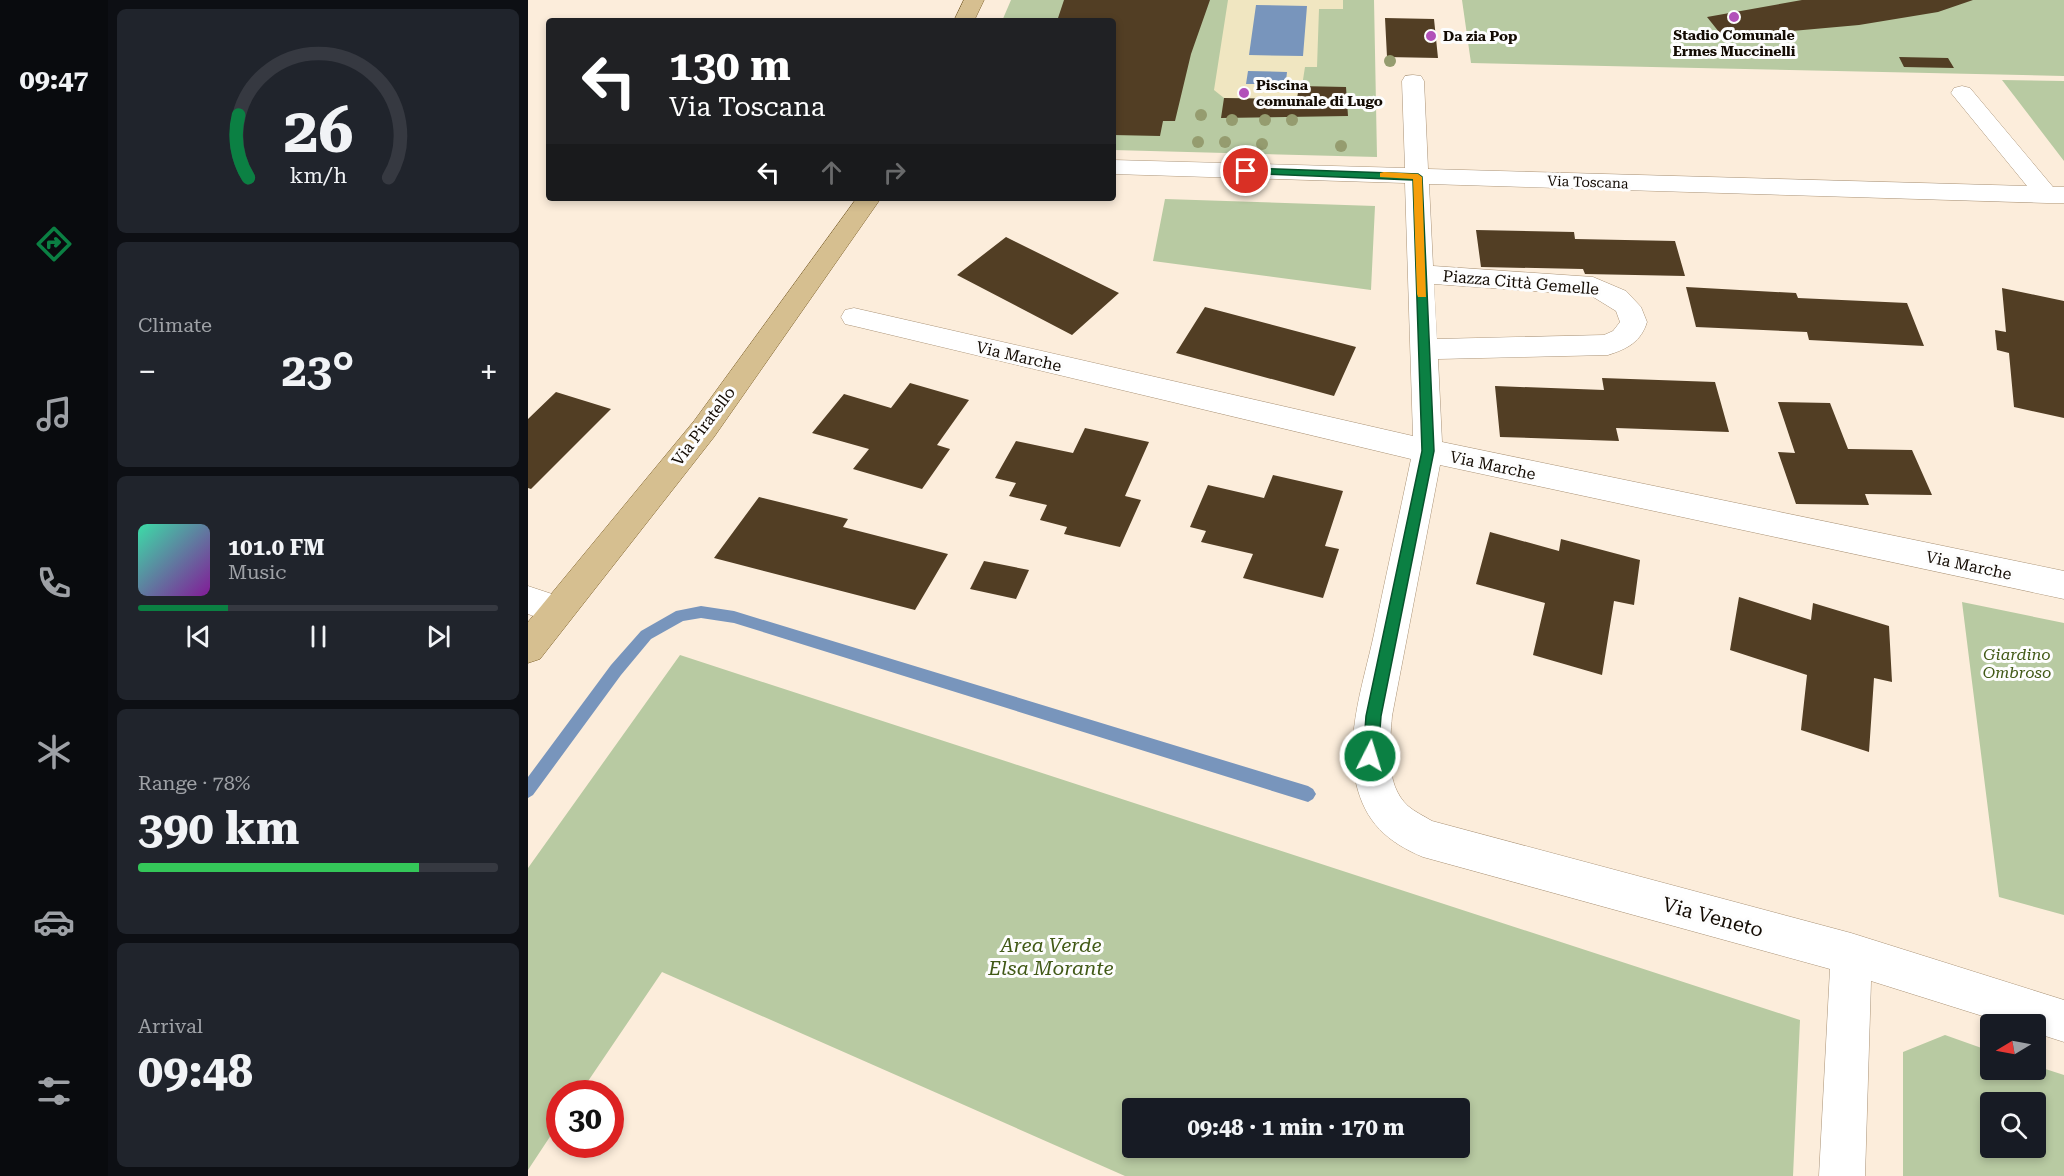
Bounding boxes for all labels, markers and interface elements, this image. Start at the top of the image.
marker: Stadio Comunale Ermes Muccinelli [1727,10,1741,24]
place label: Stadio Comunale Ermes Muccinelli [1673,27,1796,59]
place label: Da zia Pop [1443,28,1517,44]
marker: Da zia Pop [1424,29,1438,43]
text: 130 m [669,41,791,90]
icon: left [570,42,648,120]
text: 09:47 [20,64,88,96]
place label: Piscina comunale di Lugo [1256,77,1383,109]
marker: Piscina comunale di Lugo [1237,86,1251,100]
text: Via Toscana [669,91,825,123]
text: 26 [283,94,353,167]
pin [1220,145,1271,196]
icon: arrive [1229,154,1262,187]
icon: left [752,156,785,189]
icon: ahead [815,156,848,189]
icon: right [878,156,911,189]
text: km/h [289,164,347,189]
street label: Via Toscana [1547,173,1629,191]
icon: directions [33,223,75,265]
street label: Piazza Città Gemelle [1442,266,1600,299]
text: Climate [138,313,212,337]
street label: Via Marche [974,337,1064,376]
text: 23° [282,344,354,397]
text: − [138,352,156,391]
text: + [480,352,498,391]
street label: Via Piratello [668,383,739,469]
icon: music [33,393,75,435]
street label: Via Marche [1448,447,1538,484]
text: 101.0 FM [228,535,325,560]
street label: Via Marche [1924,547,2014,584]
text: Music [228,560,287,584]
icon: phone [33,562,75,604]
icon: previous [182,620,215,653]
icon: pause [302,620,335,653]
icon: next [422,620,455,653]
park label: Giardino Ombroso [1983,645,2051,682]
position arrow [1338,724,1402,788]
icon: climate [33,731,75,773]
text: Range · 78% [138,771,250,795]
text: 390 km [138,802,299,855]
street label: Via Veneto [1660,892,1766,942]
icon: car [33,901,75,943]
park label: Area Verde Elsa Morante [987,933,1114,980]
text: Arrival [138,1014,203,1038]
north arrow [1980,1014,2046,1080]
map controls [1980,1014,2046,1158]
text: 09:48 [138,1045,253,1098]
icon: filters [33,1070,75,1112]
speed limit sign: 30 [546,1080,624,1158]
button: search [1980,1092,2046,1158]
text: 09:48 · 1 min · 170 m [1187,1115,1405,1140]

